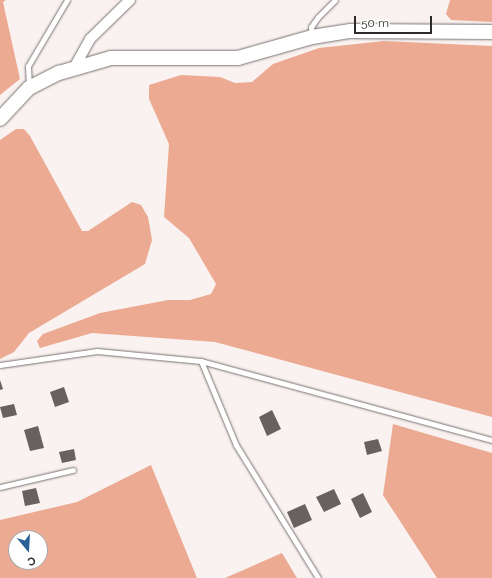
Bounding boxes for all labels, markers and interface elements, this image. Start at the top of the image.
scale bar [356,8,434,34]
text: 50 m [361,16,389,30]
north arrow [8,530,48,570]
text: С [26,554,37,568]

